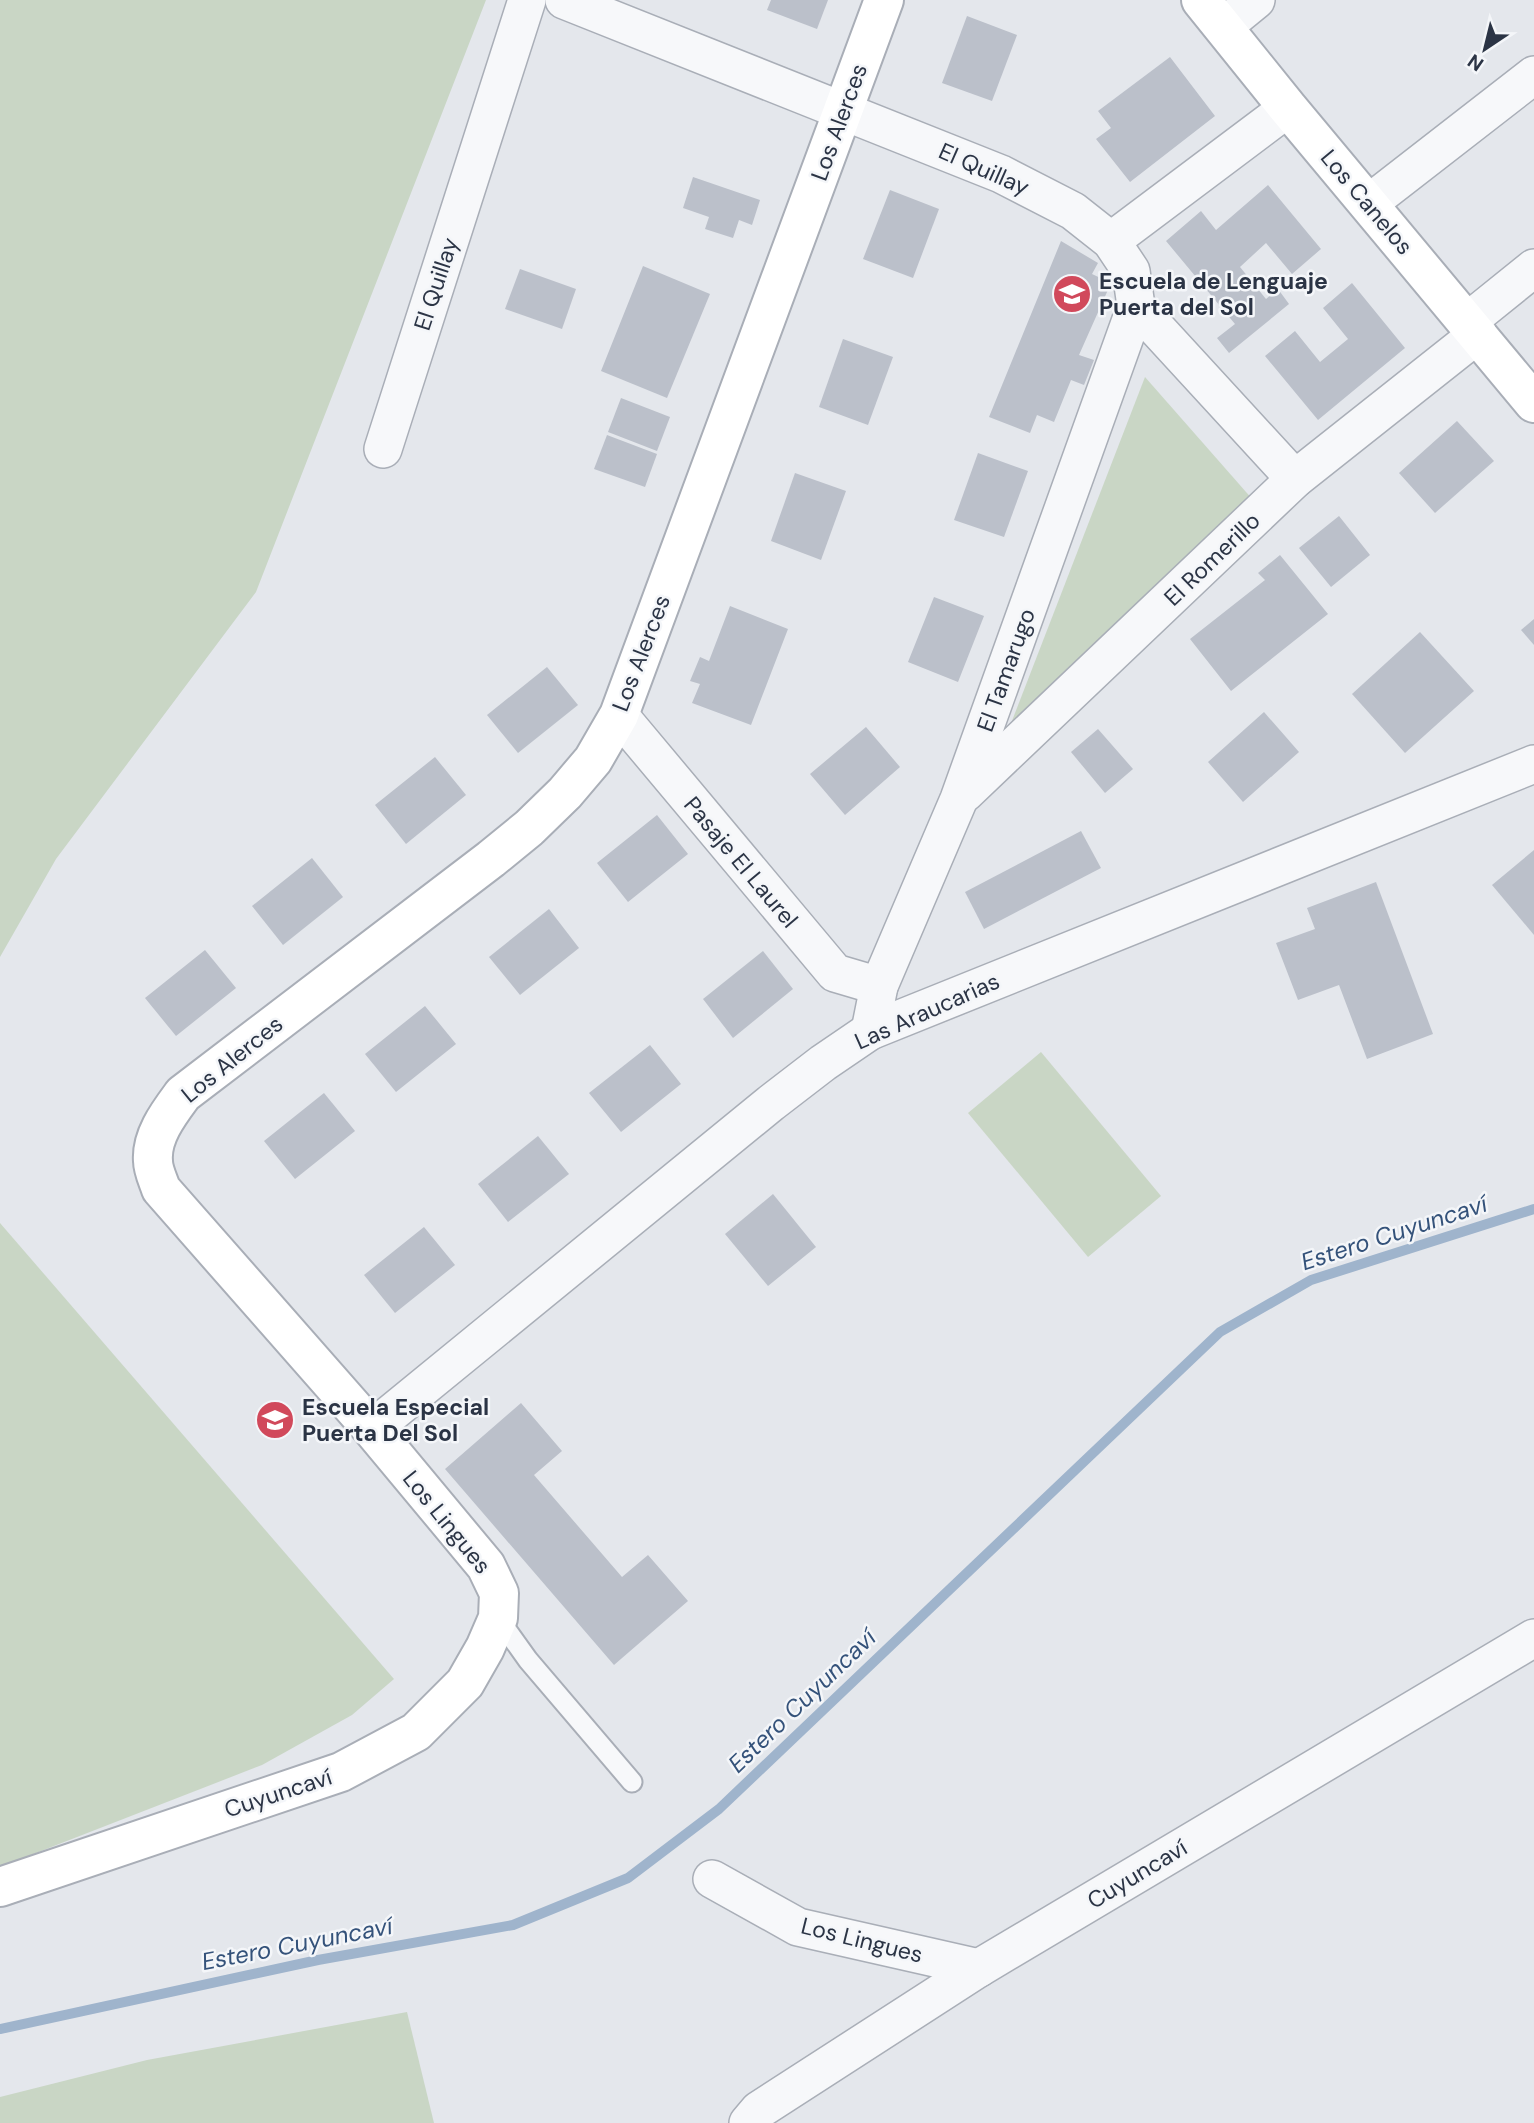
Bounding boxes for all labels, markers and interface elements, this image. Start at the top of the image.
north arrow [1450,14,1520,84]
text: N [1463,48,1488,77]
street label: Los Alerces [804,59,874,185]
street label: El Quillay [934,136,1034,202]
street label: Los Canelos [1314,143,1420,261]
street label: El Quillay [407,234,465,334]
place label: Escuela de Lenguaje Puerta del Sol [1099,266,1328,322]
school or university icon: Escuela de Lenguaje Puerta del Sol [1051,273,1093,315]
street label: El Romerillo [1158,506,1266,612]
street label: Los Alerces [605,591,677,715]
street label: El Tamarugo [970,604,1042,736]
street label: Pasaje El Laurel [677,790,805,934]
street label: Las Araucarias [850,966,1004,1056]
street label: Los Alerces [175,1009,289,1109]
water label: Estero Cuyuncaví [1297,1187,1492,1277]
place label: Escuela Especial Puerta Del Sol [302,1392,489,1448]
school or university icon: Escuela Especial Puerta Del Sol [254,1399,296,1441]
street label: Los Lingues [396,1464,498,1580]
water label: Estero Cuyuncaví [721,1621,883,1779]
street label: Cuyuncaví [220,1761,336,1824]
street label: Cuyuncaví [1082,1832,1193,1916]
water label: Estero Cuyuncaví [199,1910,397,1977]
street label: Los Lingues [798,1910,926,1970]

